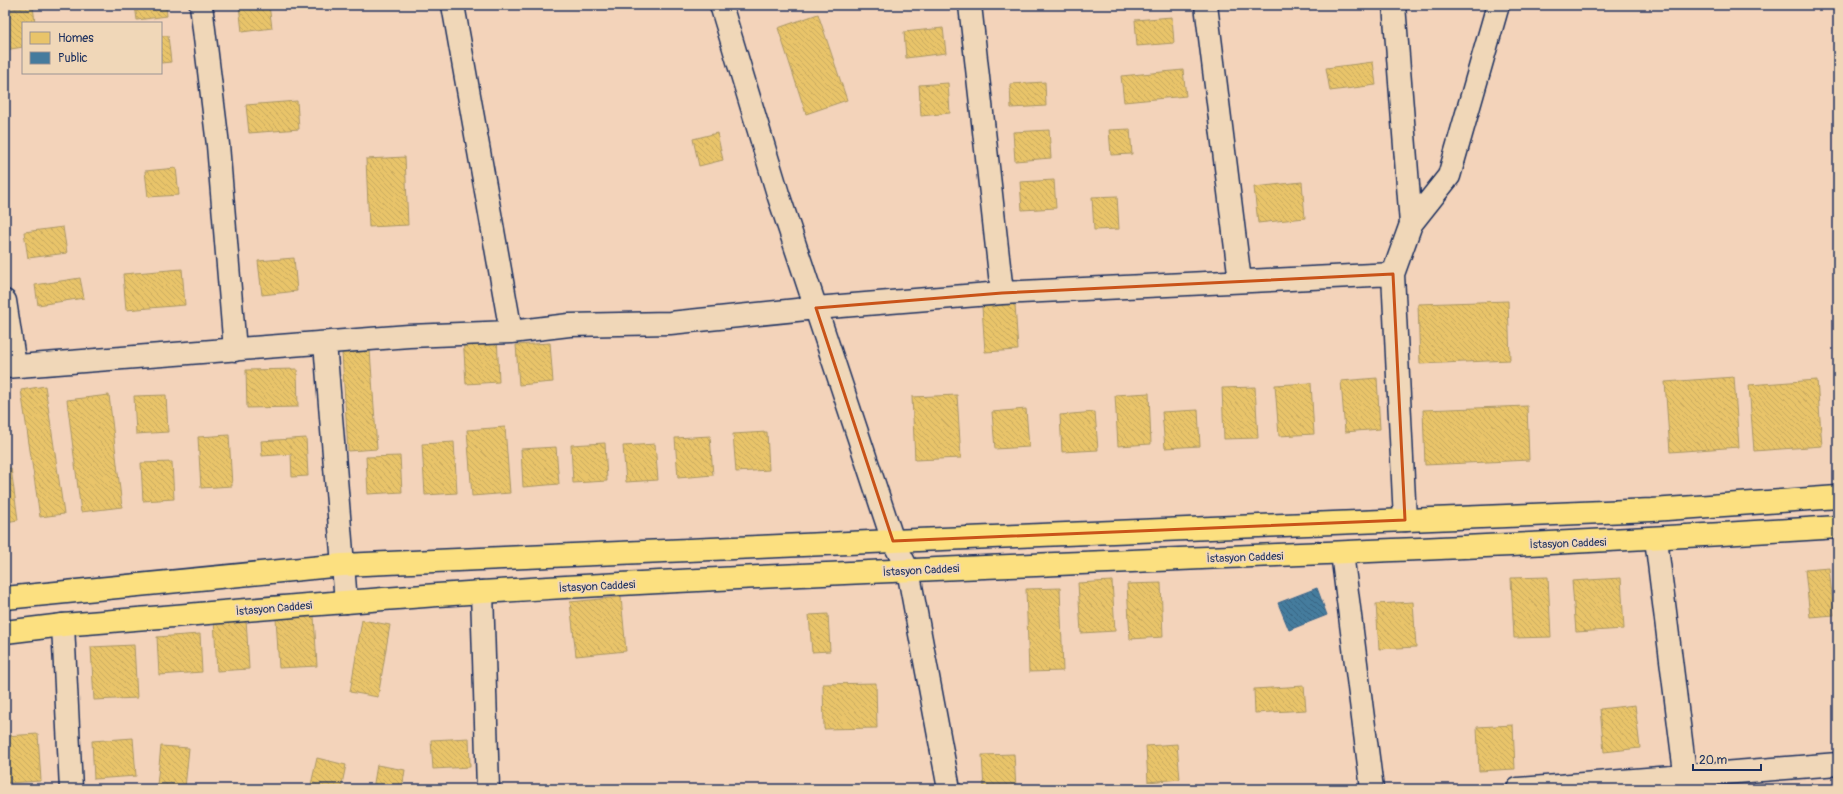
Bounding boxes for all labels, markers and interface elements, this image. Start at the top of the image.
legend [22,22,162,74]
text: Homes [58,31,94,46]
text: Public [58,51,88,66]
street label: İstasyon Caddesi [1529,536,1607,551]
street label: İstasyon Caddesi [1206,550,1284,565]
street label: İstasyon Caddesi [882,562,960,579]
street label: İstasyon Caddesi [558,578,636,595]
street label: İstasyon Caddesi [235,599,313,618]
scale bar [1693,746,1761,772]
text: 20 m [1699,753,1728,768]

